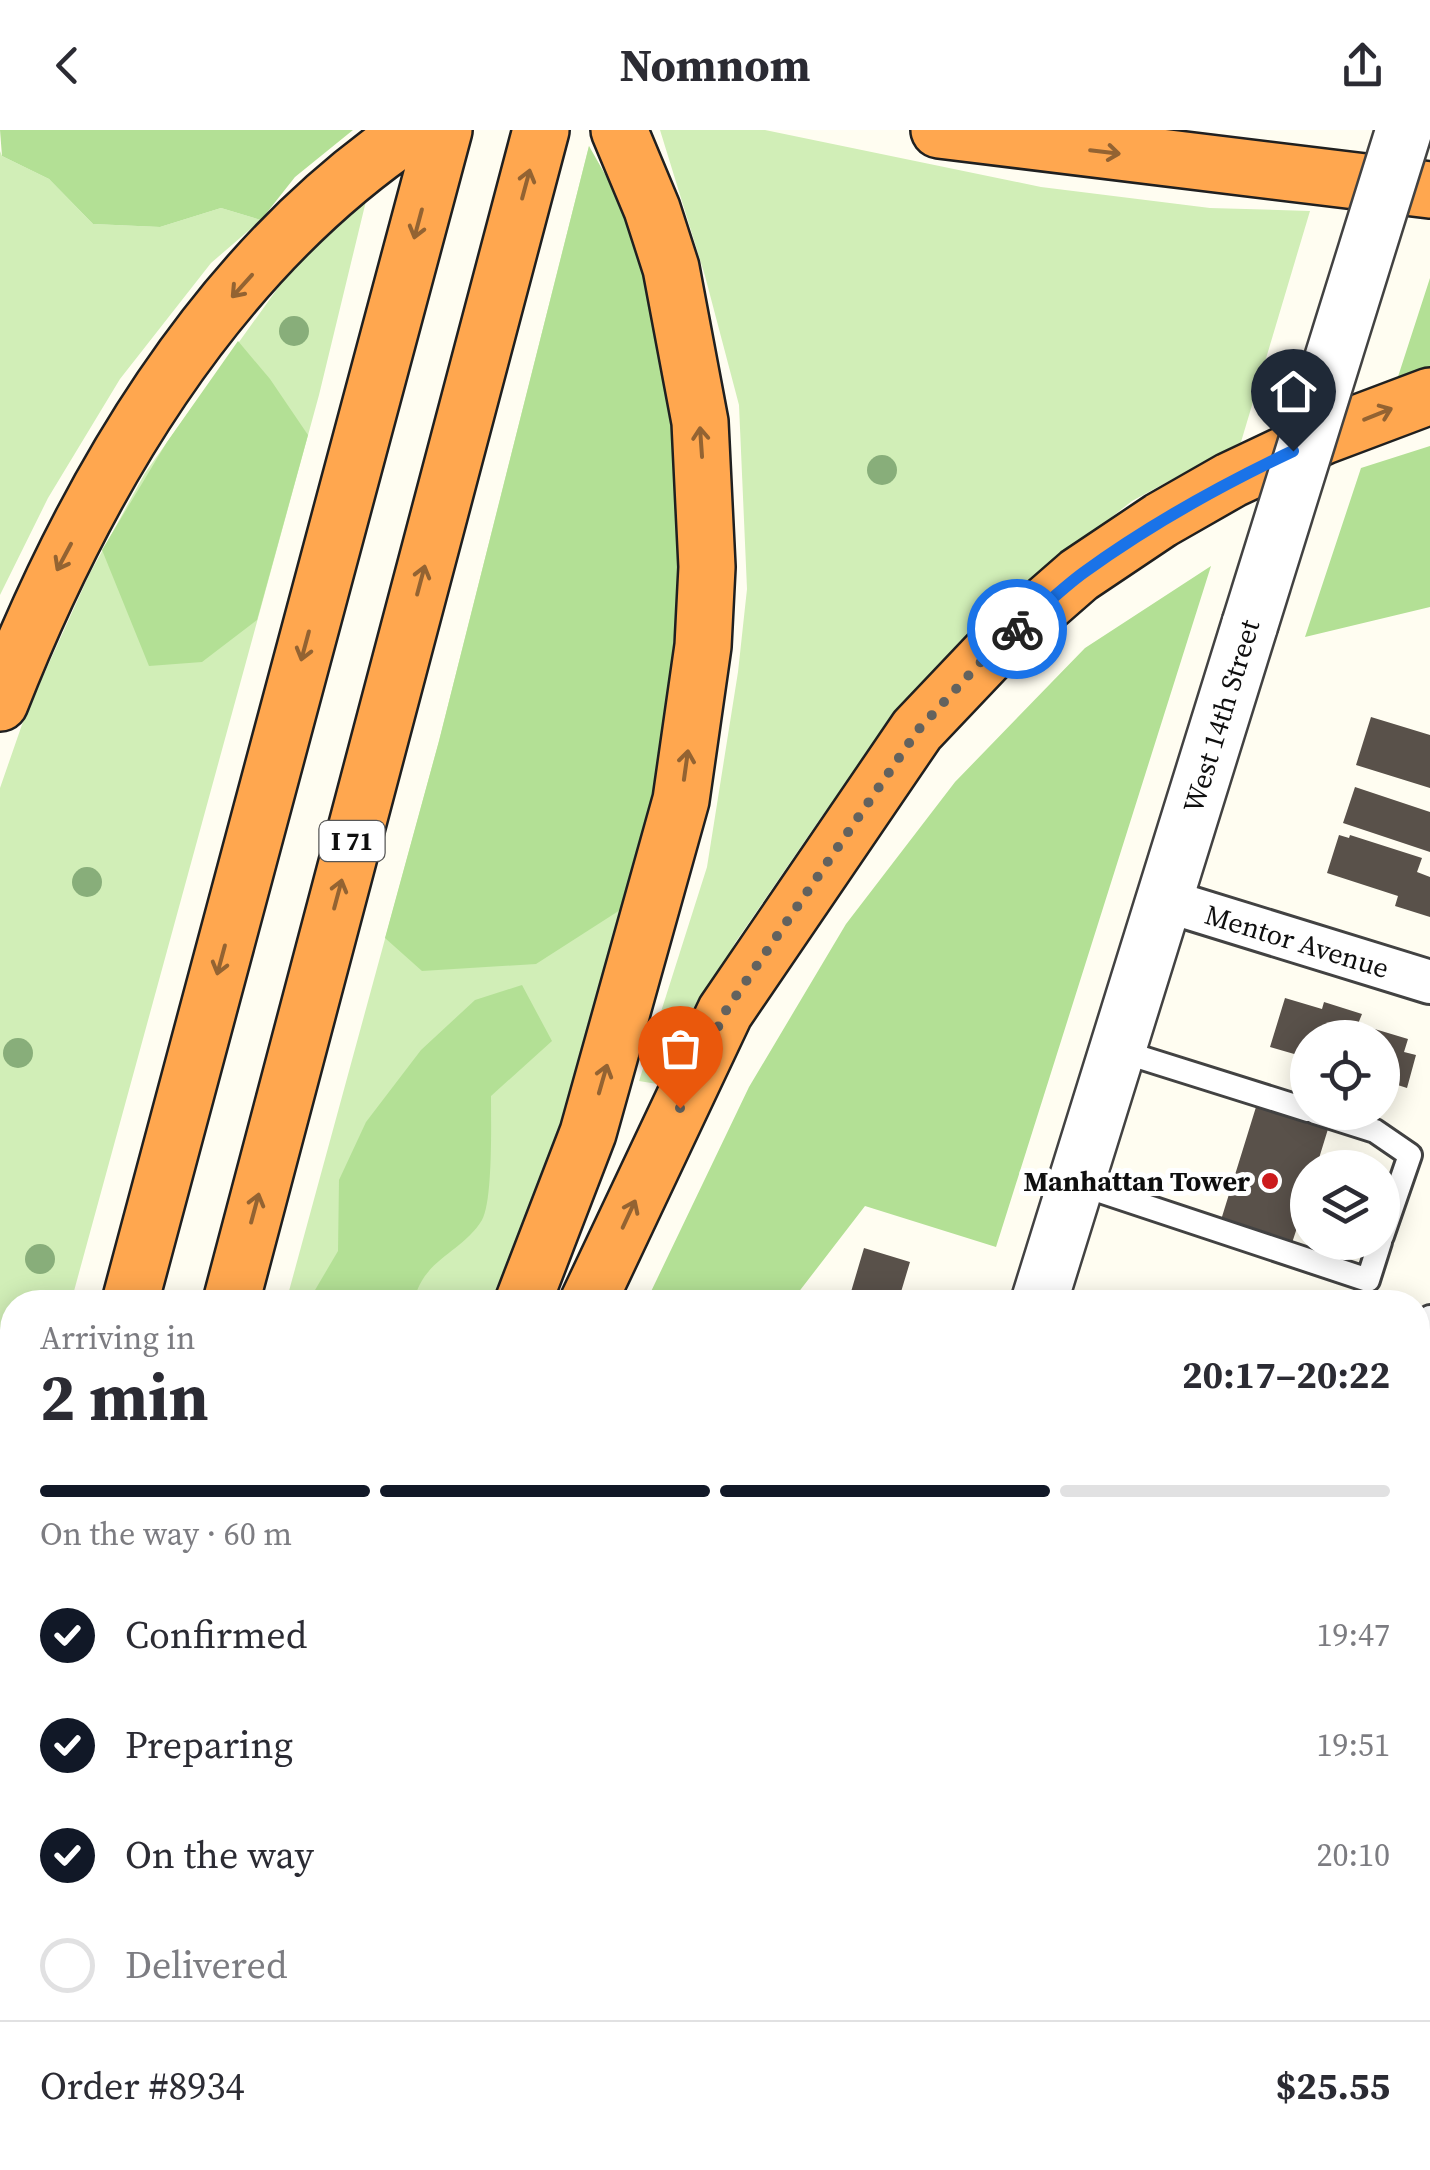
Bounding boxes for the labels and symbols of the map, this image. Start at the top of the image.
one-way arrow [1088,143,1120,161]
one-way arrow [518,169,536,200]
one-way arrow [408,208,427,239]
one-way arrow [231,273,254,298]
pin [1251,349,1336,452]
one-way arrow [1362,403,1393,421]
one-way arrow [692,426,711,458]
one-way arrow [54,541,73,571]
one-way arrow [412,565,431,596]
courier [967,579,1067,679]
street label: West 14th Street [1174,614,1269,817]
one-way arrow [294,630,313,661]
one-way arrow [677,750,695,782]
road number: I 71 [320,821,384,861]
one-way arrow [330,879,349,910]
street label: Mentor Avenue [1200,895,1394,987]
one-way arrow [211,944,230,975]
pin [638,1006,723,1109]
one-way arrow [595,1064,613,1095]
place label: Manhattan Tower [1023,1162,1250,1200]
marker: Manhattan Tower [1259,1170,1281,1192]
one-way arrow [247,1193,266,1224]
one-way arrow [621,1200,640,1230]

